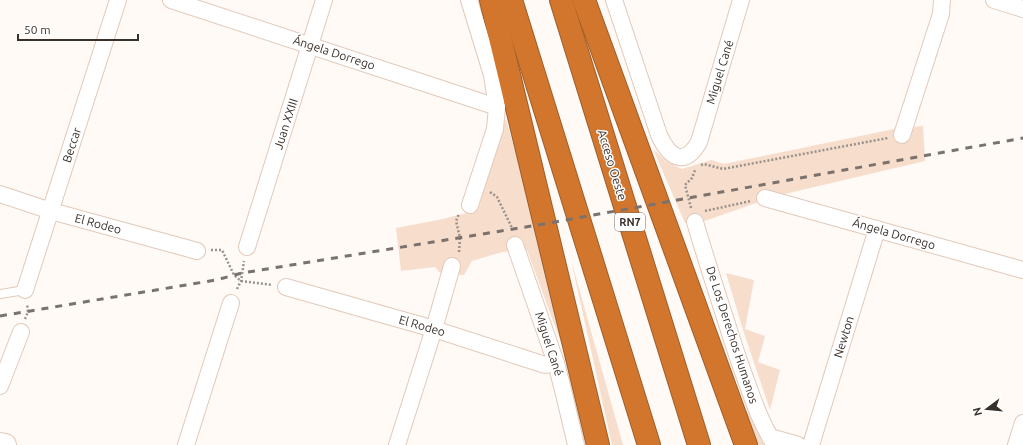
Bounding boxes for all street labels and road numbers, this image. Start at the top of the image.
street label: Ángela Dorrego [292,33,377,72]
street label: Miguel Cané [704,38,735,106]
street label: Juan XXIII [271,97,300,151]
street label: Beccar [60,125,83,164]
street label: Acceso Oeste [596,128,629,202]
street label: El Rodeo [73,211,123,236]
road number: RN7 [615,213,645,231]
street label: Ángela Dorrego [851,216,937,252]
street label: De Los Derechos Humanos [704,265,761,405]
street label: Miguel Cané [533,310,566,378]
street label: El Rodeo [397,313,447,338]
street label: Newton [831,314,856,359]

